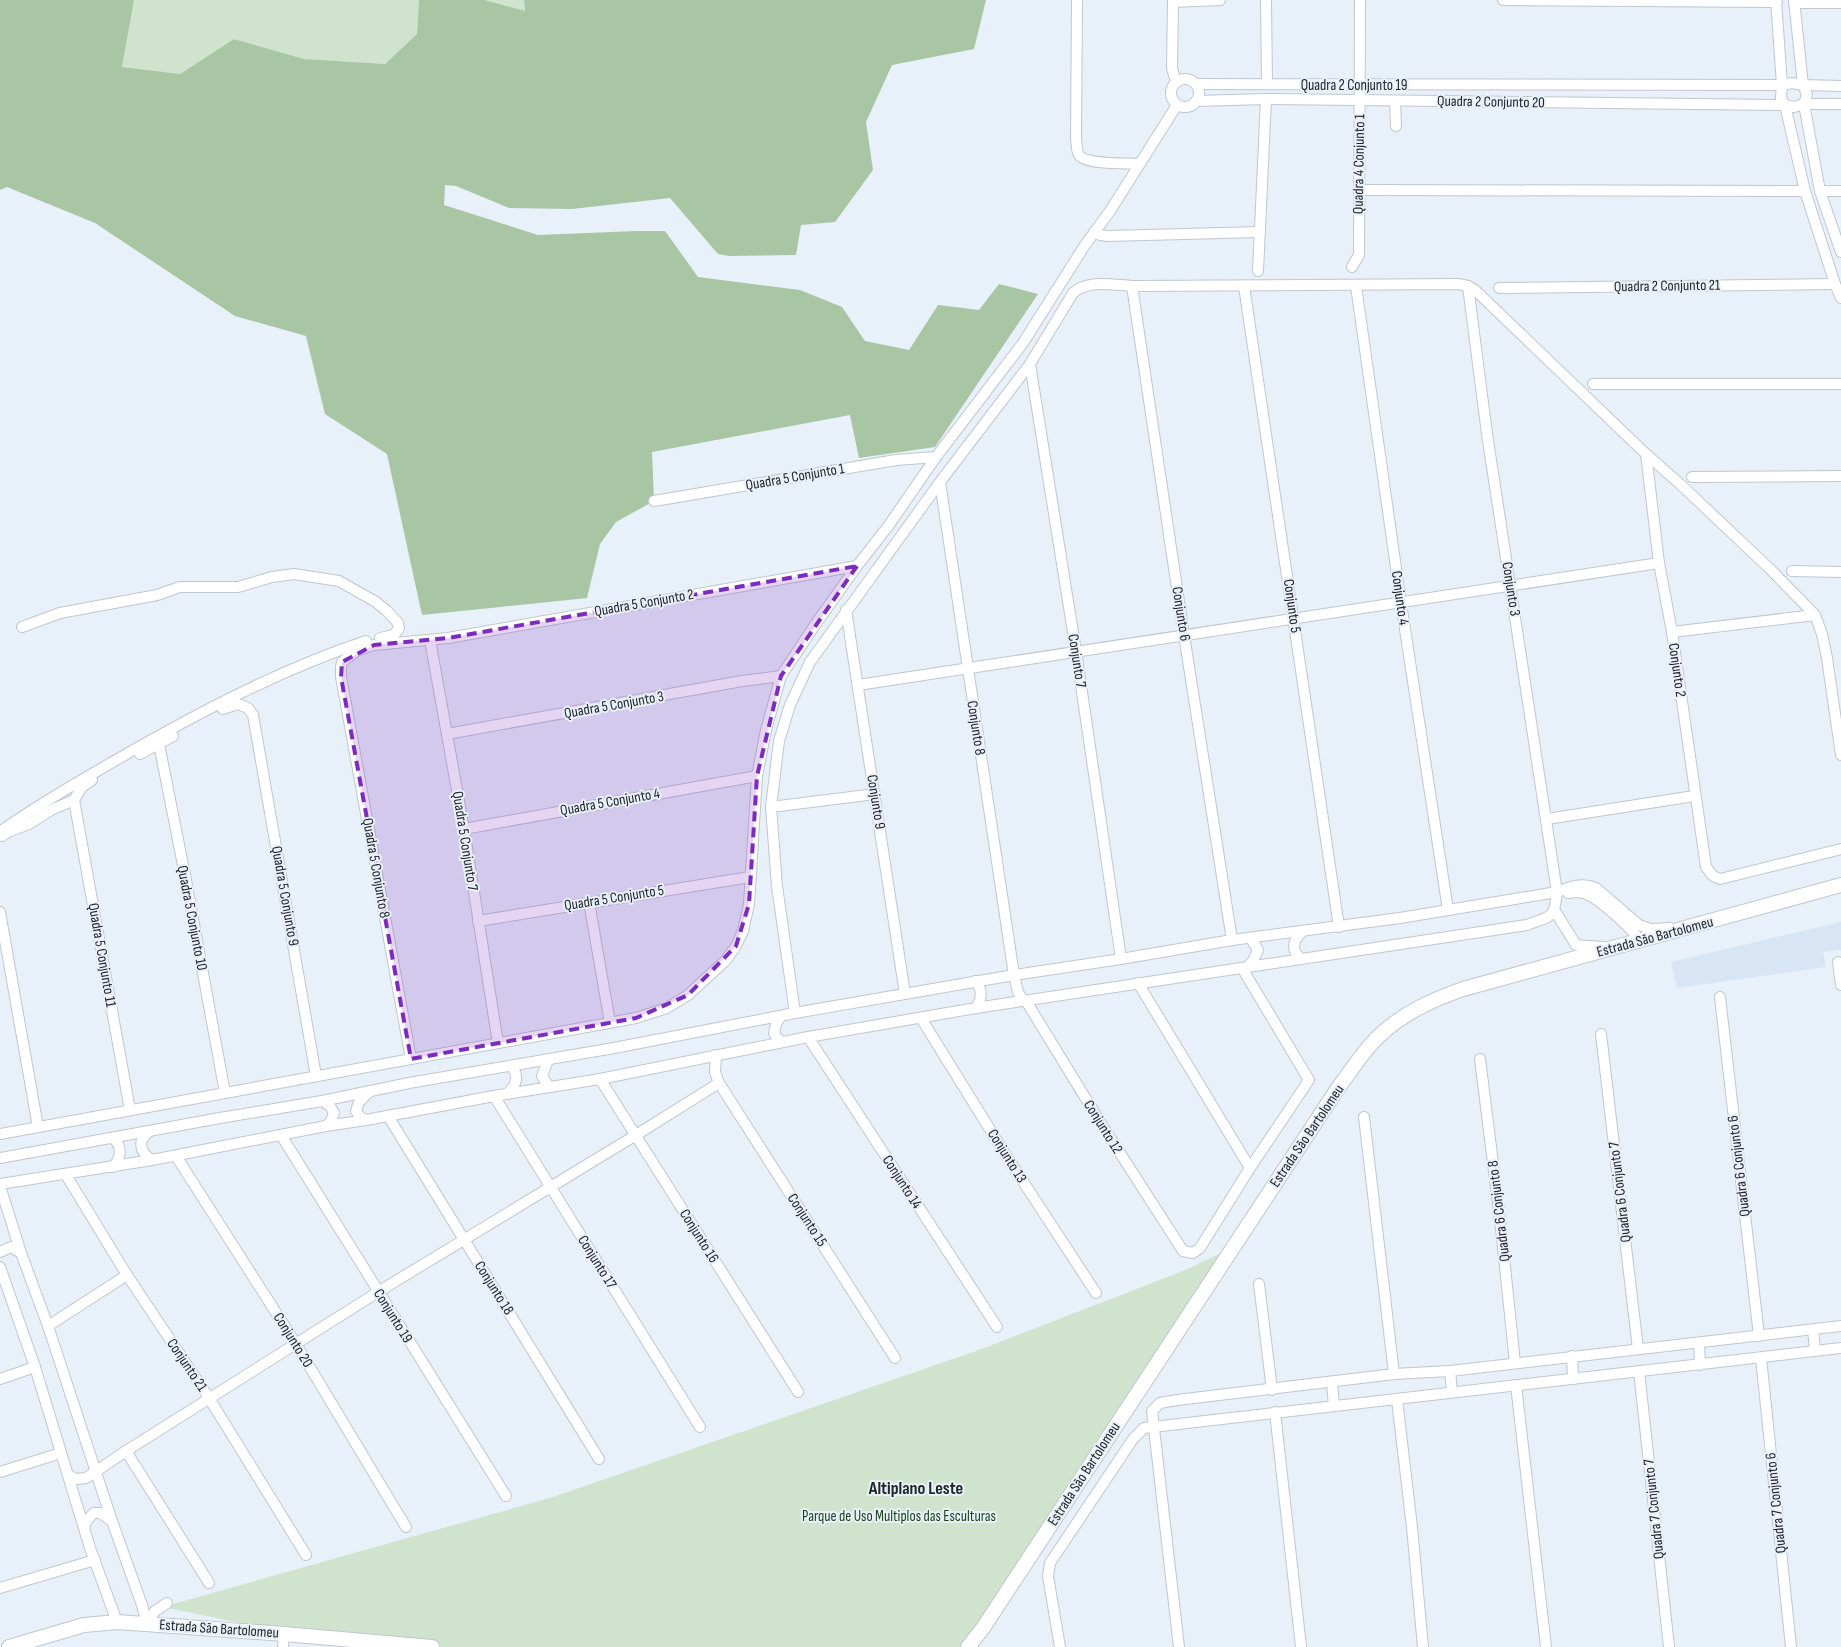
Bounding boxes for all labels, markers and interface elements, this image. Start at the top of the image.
street label: Quadra 2 Conjunto 19 [1301,76,1407,95]
street label: Quadra 2 Conjunto 20 [1437,92,1545,112]
street label: Quadra 4 Conjunto 1 [1349,113,1369,214]
street label: Quadra 2 Conjunto 21 [1614,276,1721,296]
street label: Quadra 5 Conjunto 1 [744,459,847,495]
street label: Conjunto 3 [1497,561,1525,617]
street label: Conjunto 4 [1387,570,1413,626]
street label: Conjunto 5 [1279,578,1305,634]
street label: Quadra 5 Conjunto 2 [593,585,695,621]
street label: Conjunto 6 [1167,585,1195,643]
street label: Conjunto 7 [1063,633,1091,689]
street label: Conjunto 2 [1664,642,1690,698]
street label: Quadra 5 Conjunto 3 [563,687,665,723]
street label: Conjunto 8 [962,699,990,757]
street label: Conjunto 9 [862,773,890,831]
street label: Quadra 5 Conjunto 4 [559,784,661,820]
street label: Quadra 5 Conjunto 7 [448,790,482,892]
street label: Quadra 5 Conjunto 8 [358,817,394,919]
street label: Quadra 5 Conjunto 9 [267,844,303,948]
street label: Quadra 5 Conjunto 10 [173,864,211,972]
street label: Quadra 5 Conjunto 5 [563,881,665,915]
street label: Quadra 5 Conjunto 11 [84,902,121,1009]
street label: Estrada São Bartolomeu [1595,912,1715,962]
street label: Estrada São Bartolomeu [1266,1081,1348,1191]
street label: Conjunto 12 [1079,1097,1127,1157]
street label: Quadra 6 Conjunto 6 [1723,1114,1755,1218]
street label: Conjunto 13 [983,1126,1031,1186]
street label: Quadra 6 Conjunto 7 [1604,1141,1636,1243]
street label: Conjunto 14 [878,1152,926,1212]
street label: Quadra 6 Conjunto 8 [1483,1159,1515,1263]
street label: Conjunto 15 [783,1190,831,1250]
street label: Conjunto 16 [675,1205,723,1267]
street label: Conjunto 17 [573,1232,621,1292]
street label: Conjunto 18 [470,1257,518,1319]
street label: Conjunto 19 [369,1285,417,1347]
street label: Conjunto 20 [269,1309,317,1371]
street label: Conjunto 21 [162,1335,212,1396]
street label: Estrada São Bartolomeu [1043,1419,1125,1529]
street label: Quadra 7 Conjunto 6 [1761,1452,1791,1554]
street label: Quadra 7 Conjunto 7 [1639,1458,1669,1560]
district label: Altiplano Leste [868,1478,963,1499]
park label: Parque de Uso Multiplos das Esculturas [802,1507,996,1526]
street label: Estrada São Bartolomeu [159,1615,279,1643]

